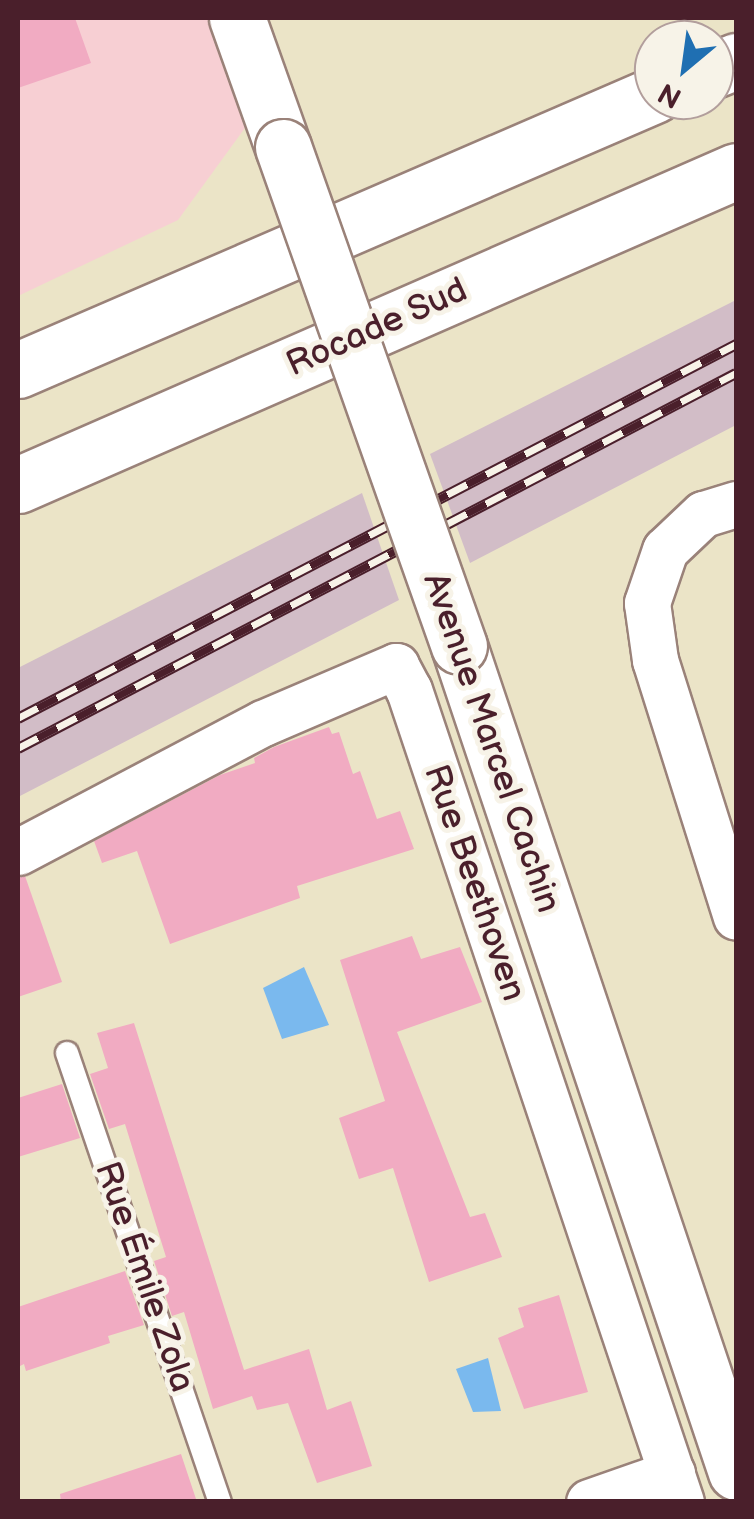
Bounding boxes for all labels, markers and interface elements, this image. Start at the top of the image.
north arrow [634,20,734,120]
text: N [653,75,687,114]
street label: Rocade Sud [280,269,474,387]
street label: Avenue Marcel Cachin [413,568,569,918]
street label: Rue Beethoven [414,760,534,1006]
street label: Rue Émile Zola [85,1156,203,1398]

